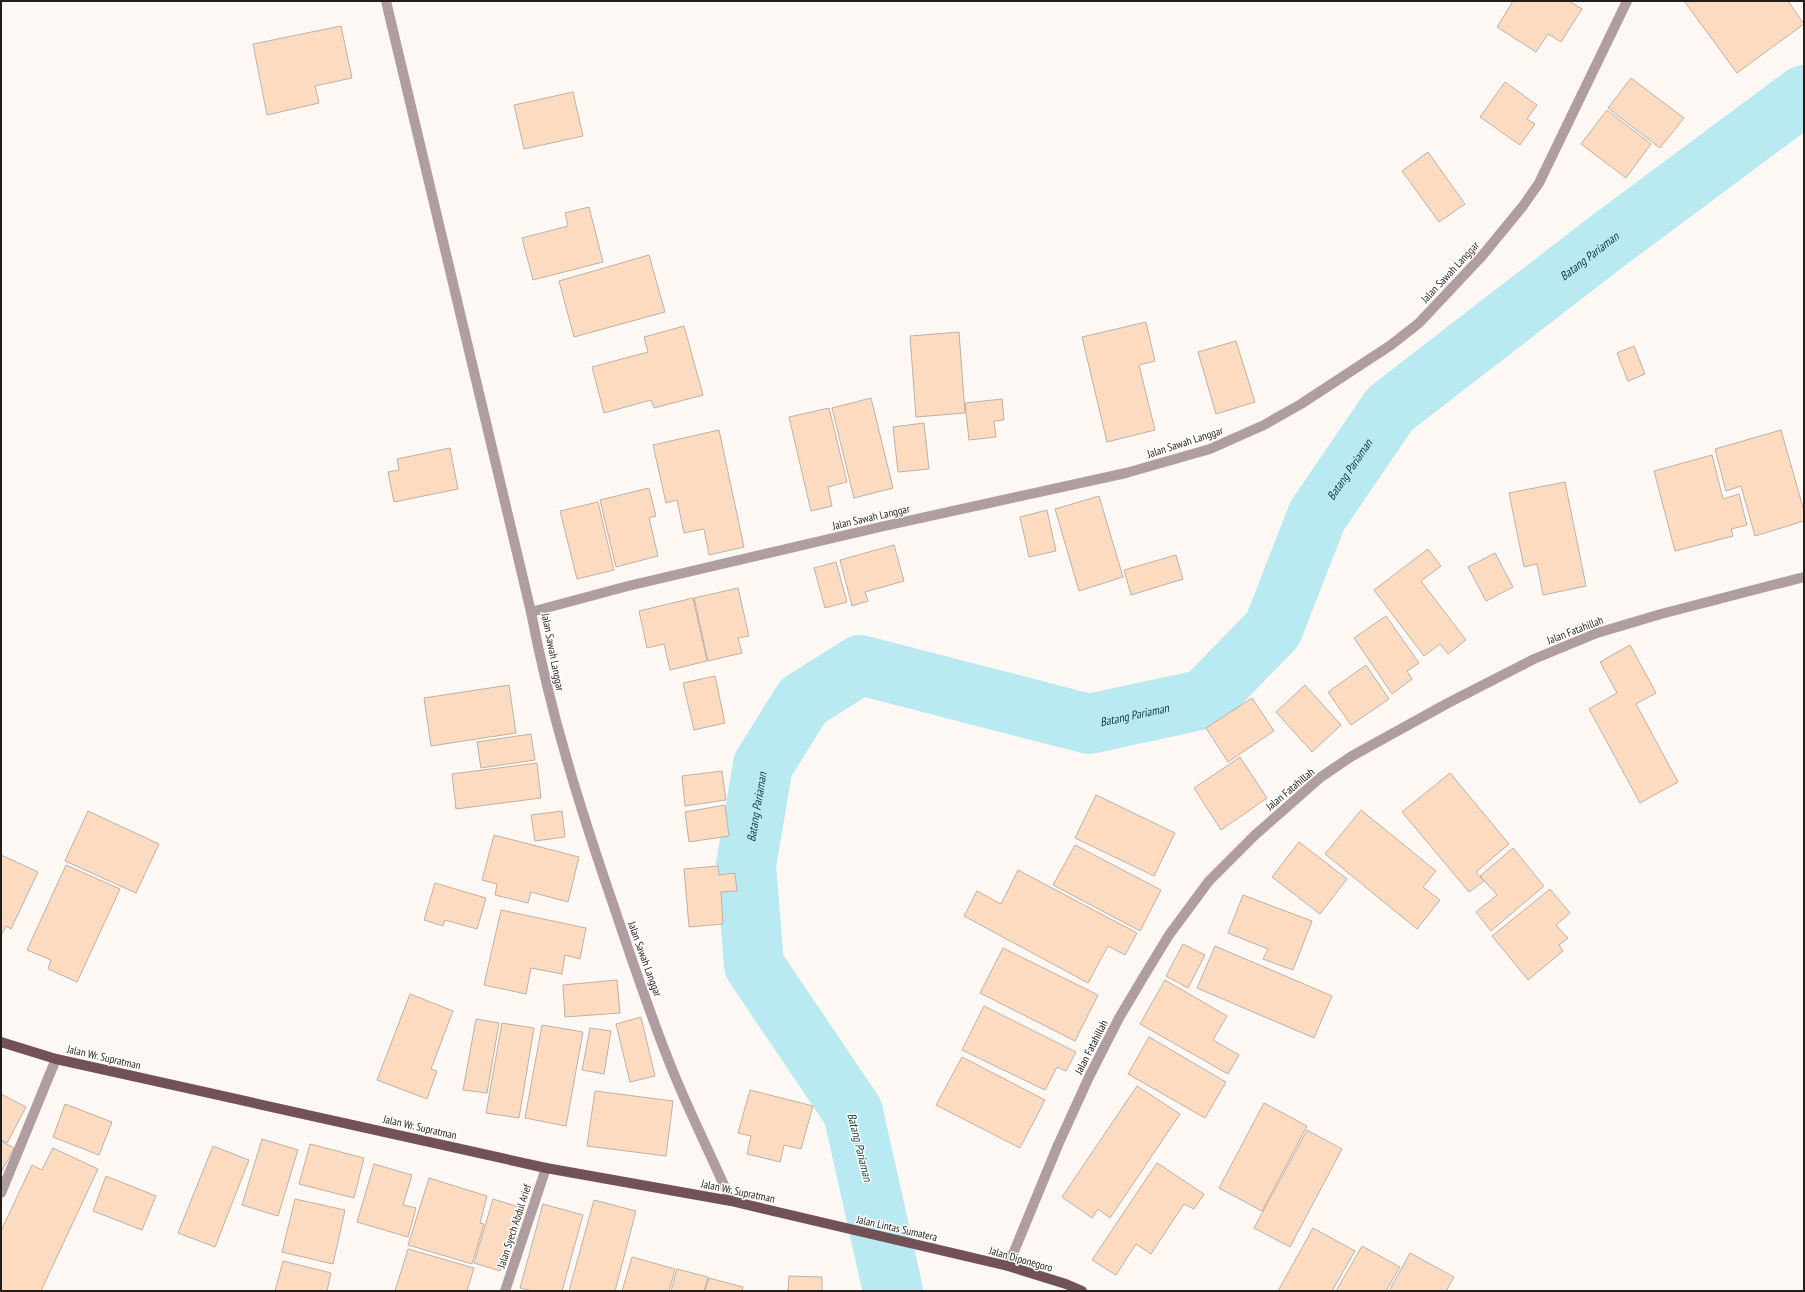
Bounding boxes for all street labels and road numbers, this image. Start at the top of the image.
street label: Jalan Sawah Langgar [1417,238,1482,306]
street label: Jalan Sawah Langgar [1144,423,1225,461]
street label: Jalan Sawah Langgar [830,501,911,533]
street label: Jalan Sawah Langgar [538,611,567,692]
street label: Jalan Fatahillah [1544,613,1605,647]
street label: Jalan Fatahillah [1262,765,1317,814]
street label: Jalan Sawah Langgar [625,919,665,998]
street label: Jalan Fatahillah [1071,1017,1111,1077]
street label: Jalan Wr. Supratman [65,1042,142,1072]
street label: Jalan Wr. Supratman [381,1112,458,1142]
street label: Jalan Wr. Supratman [699,1176,776,1206]
street label: Jalan Syech Abdul Arief [494,1181,535,1271]
street label: Jalan Lintas Sumatera [854,1212,939,1244]
street label: Jalan Diponegoro [987,1243,1055,1275]

